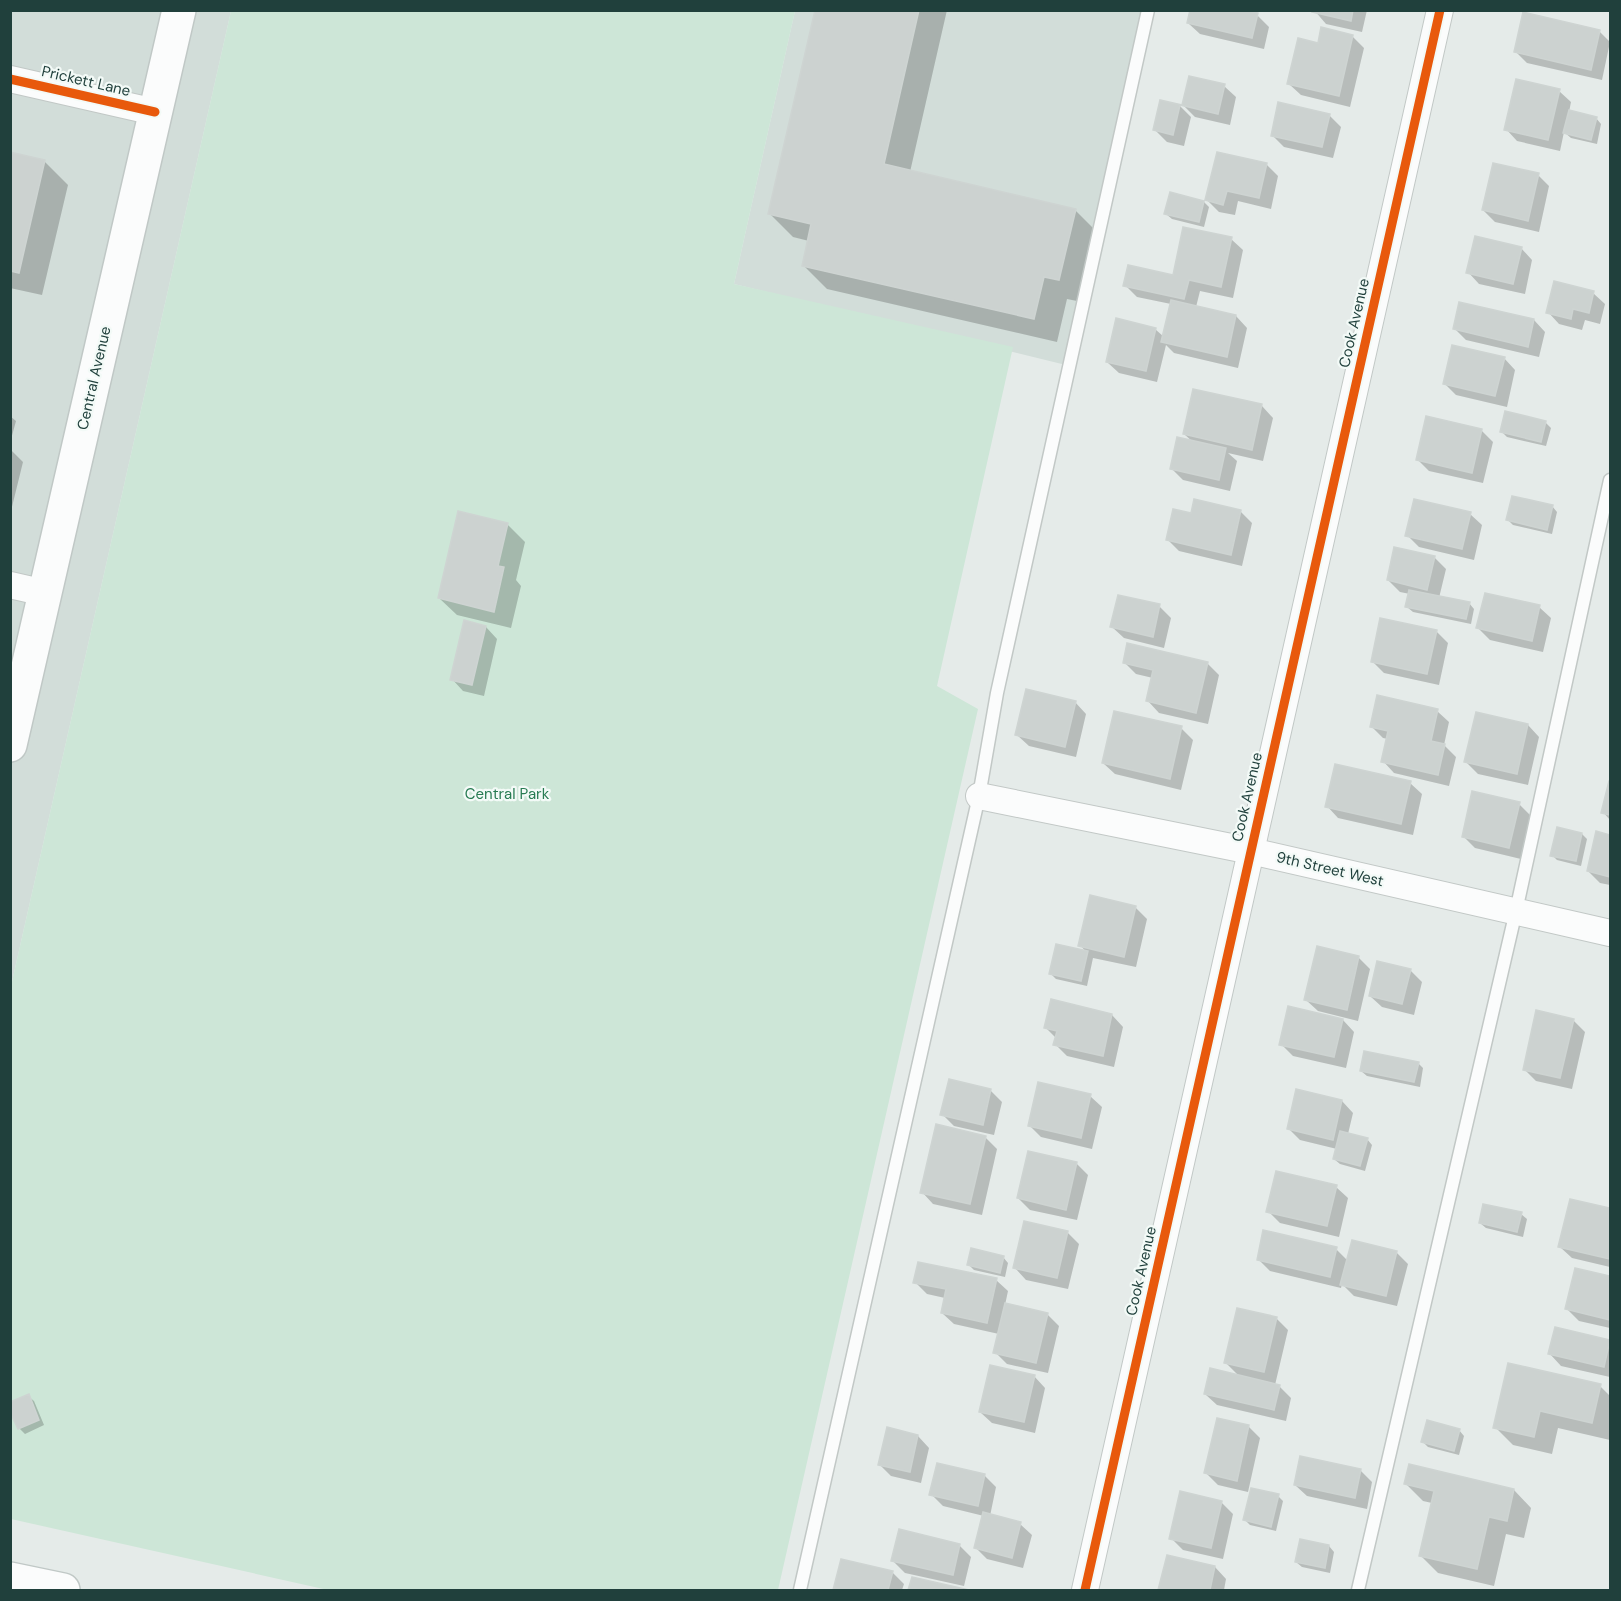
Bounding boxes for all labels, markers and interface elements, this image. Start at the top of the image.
street label: Prickett Lane [40,61,132,101]
street label: Cook Avenue [1334,276,1374,370]
street label: Central Avenue [72,324,116,432]
street label: Cook Avenue [1227,750,1267,844]
park label: Central Park [465,784,550,804]
street label: 9th Street West [1274,847,1386,891]
street label: Cook Avenue [1121,1224,1161,1318]

